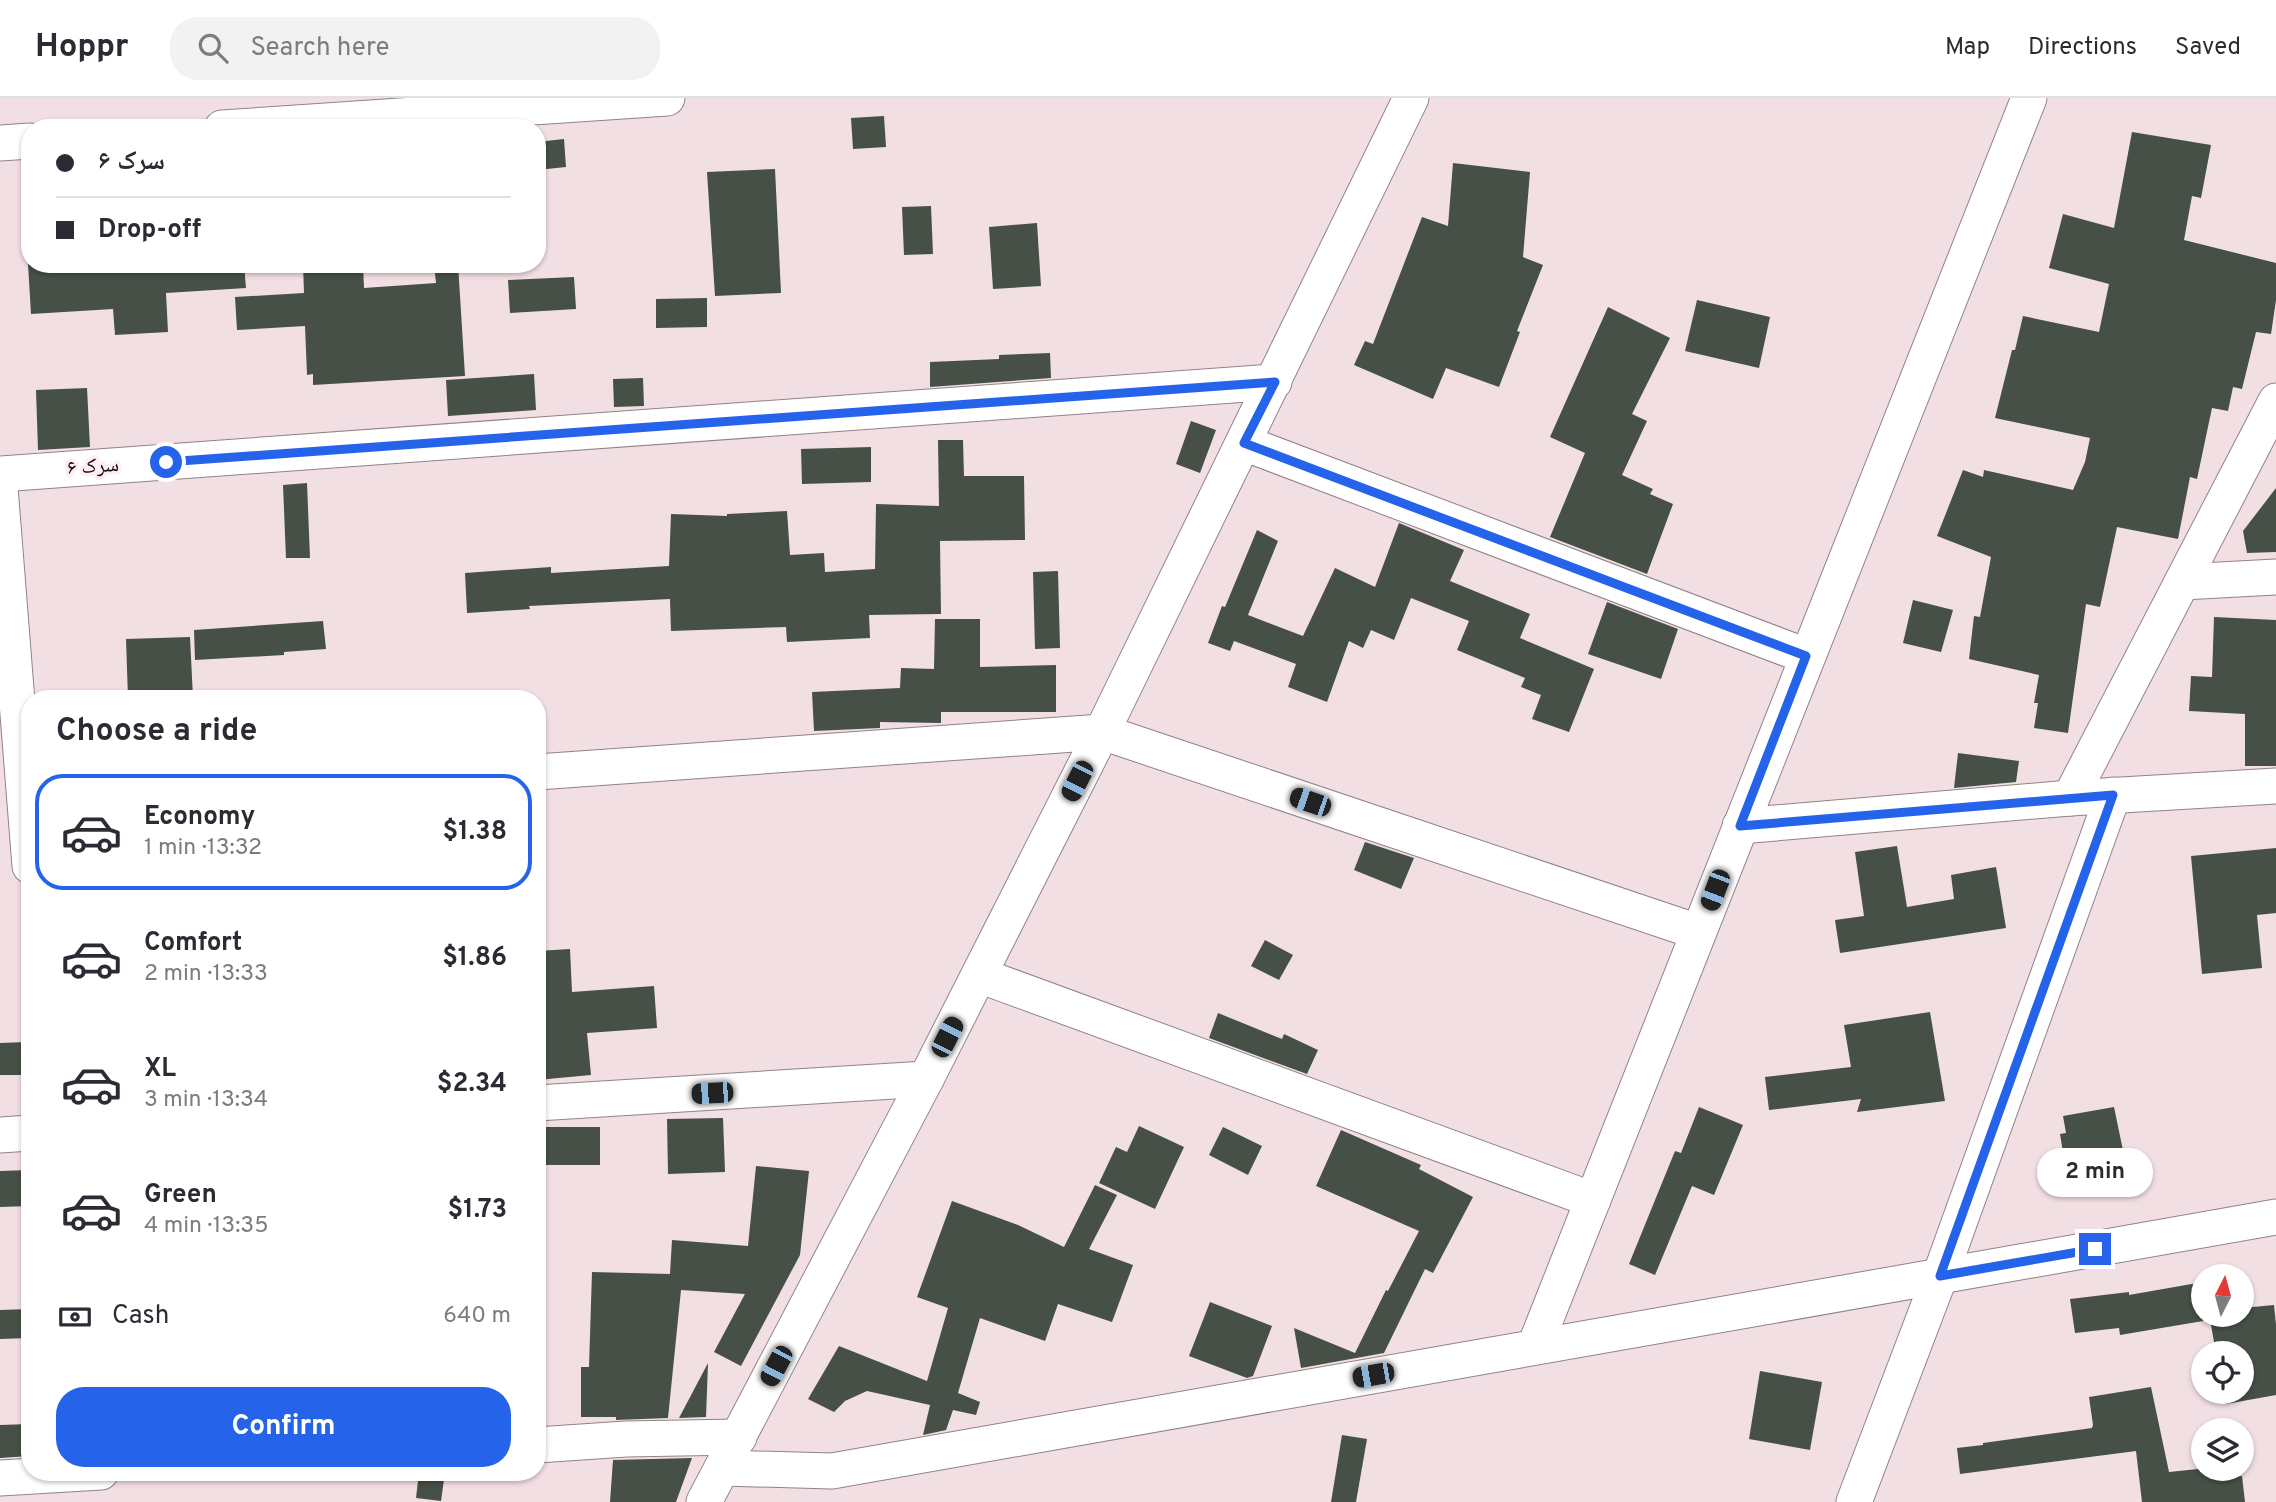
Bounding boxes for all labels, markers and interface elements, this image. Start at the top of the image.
search box [170,17,660,80]
text: Hoppr [35,27,128,69]
icon: search [194,29,232,67]
text: Search here [250,32,389,65]
text: Map [1945,33,1990,63]
text: Directions [2028,33,2137,63]
text: Saved [2175,33,2241,63]
text: سرک ۶ [98,146,165,179]
text: Drop-off [98,214,201,247]
route start [150,446,182,478]
street label: سرک ۶ [66,452,120,482]
text: Choose a ride [56,712,257,752]
car [1059,758,1096,804]
car [1287,785,1334,819]
icon: car [60,801,123,864]
text: Economy [144,801,255,834]
text: $1.38 [443,816,507,849]
text: 1 min · 13:32 [144,834,262,863]
car [1698,867,1733,913]
icon: car [60,927,123,990]
text: Comfort [144,927,242,960]
text: $1.86 [442,942,507,975]
text: 2 min · 13:33 [144,960,268,989]
car [929,1014,966,1060]
icon: car [60,1053,123,1116]
text: XL [144,1053,176,1086]
text: $2.34 [437,1068,507,1101]
car [691,1081,734,1105]
text: 3 min · 13:34 [144,1086,268,1115]
callout: 2 min [2037,1148,2153,1196]
text: 2 min [2065,1158,2125,1187]
icon: car [60,1179,123,1242]
text: Green [144,1179,217,1212]
text: $1.73 [448,1194,507,1227]
text: 4 min · 13:35 [144,1212,269,1241]
route end [2079,1233,2111,1265]
north arrow [2191,1264,2254,1326]
map controls [2191,1264,2254,1481]
icon: cash [56,1298,94,1336]
text: Cash [112,1300,169,1333]
text: 640 m [443,1302,511,1331]
button: locate [2191,1341,2254,1404]
car [757,1343,796,1389]
car [1351,1361,1396,1389]
button: Confirm [56,1387,511,1467]
button: layers [2191,1418,2254,1481]

